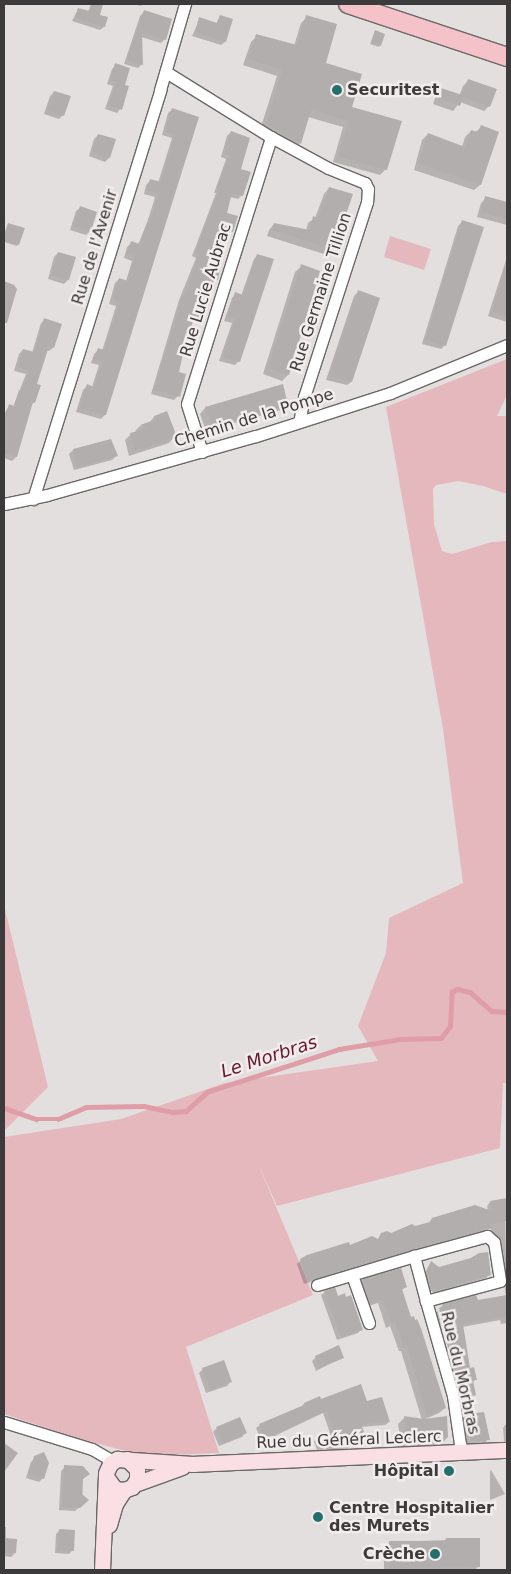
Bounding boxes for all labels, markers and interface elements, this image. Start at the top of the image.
place label: Securitest [347,80,439,100]
marker: Securitest [331,84,343,96]
street label: Rue de l'Avenir [68,187,122,307]
street label: Rue Germaine Tillion [286,210,356,374]
street label: Rue Lucie Aubrac [177,221,235,359]
street label: Chemin de la Pompe [172,385,336,451]
water label: Le Morbras [218,1031,320,1083]
street label: Rue du Morbras [436,1310,484,1436]
street label: Rue du Général Leclerc [256,1427,442,1453]
place label: Hôpital [374,1461,439,1481]
marker: Hôpital [443,1465,455,1477]
place label: Centre Hospitalier des Murets [329,1498,494,1536]
marker: Centre Hospitalier des Murets [311,1510,325,1524]
place label: Crèche [363,1544,425,1564]
marker: Crèche [429,1548,441,1560]

